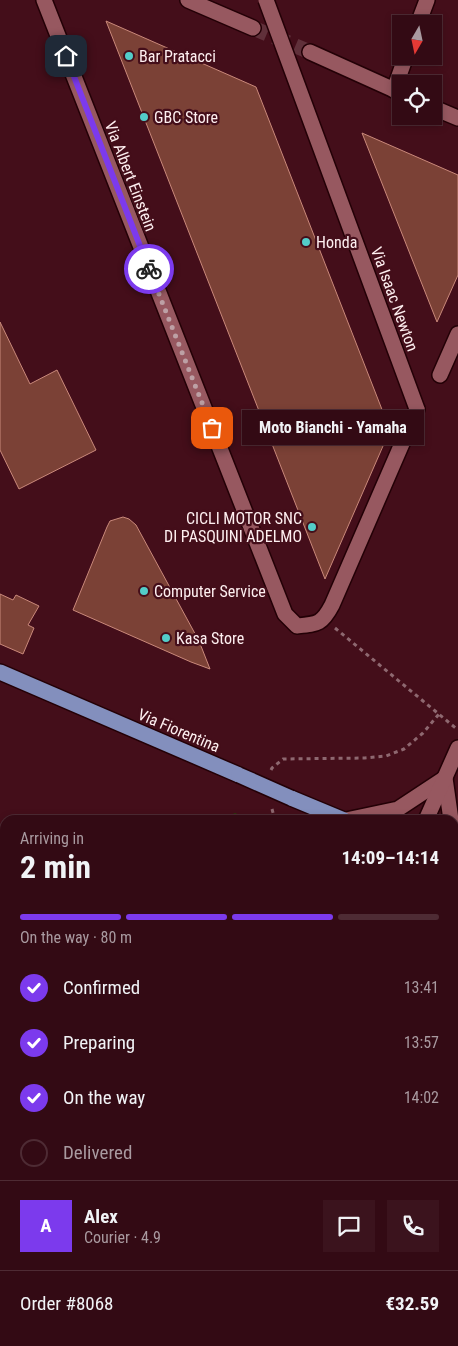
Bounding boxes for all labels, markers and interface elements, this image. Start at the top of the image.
north arrow [392,15,442,65]
map controls [392,15,442,125]
pin [45,35,87,77]
icon: home [52,42,80,70]
place label: Bar Pratacci [139,47,216,66]
marker: Bar Pratacci [123,50,135,62]
button: locate [392,75,442,125]
place label: GBC Store [154,108,218,127]
marker: GBC Store [138,111,150,123]
street label: Via Albert Einstein [101,119,160,234]
place label: Honda [316,233,357,252]
marker: Honda [300,236,312,248]
courier [124,244,174,294]
street label: Via Isaac Newton [367,244,422,354]
icon: bike [135,255,163,283]
pin [191,407,233,449]
callout: Moto Bianchi - Yamaha [242,410,424,446]
icon: bag [198,414,226,442]
text: Moto Bianchi - Yamaha [259,418,407,437]
place label: CICLI MOTOR SNC DI PASQUINI ADELMO [164,509,302,546]
marker: CICLI MOTOR SNC DI PASQUINI ADELMO [306,521,318,533]
place label: Computer Service [154,582,266,601]
marker: Computer Service [138,585,150,597]
place label: Kasa Store [176,629,244,648]
marker: Kasa Store [160,632,172,644]
street label: Via Fiorentina [135,705,223,756]
text: Arriving in [20,829,84,848]
text: 14:09–14:14 [341,846,439,869]
text: 2 min [20,848,91,886]
text: On the way · 80 m [20,928,132,947]
icon: check [20,974,48,1002]
text: Confirmed [63,976,140,999]
text: 13:41 [404,978,439,997]
icon: check [20,1029,48,1057]
text: Preparing [63,1031,135,1054]
text: 13:57 [404,1033,439,1052]
icon: check [20,1084,48,1112]
text: On the way [63,1086,145,1109]
text: 14:02 [404,1088,439,1107]
text: Delivered [63,1141,132,1164]
button: chat [323,1200,375,1252]
button: phone [387,1200,439,1252]
text: Alex [84,1205,118,1228]
text: A [40,1214,52,1237]
text: Courier · 4.9 [84,1228,161,1247]
text: Order #8068 [20,1292,113,1315]
text: €32.59 [385,1292,439,1315]

